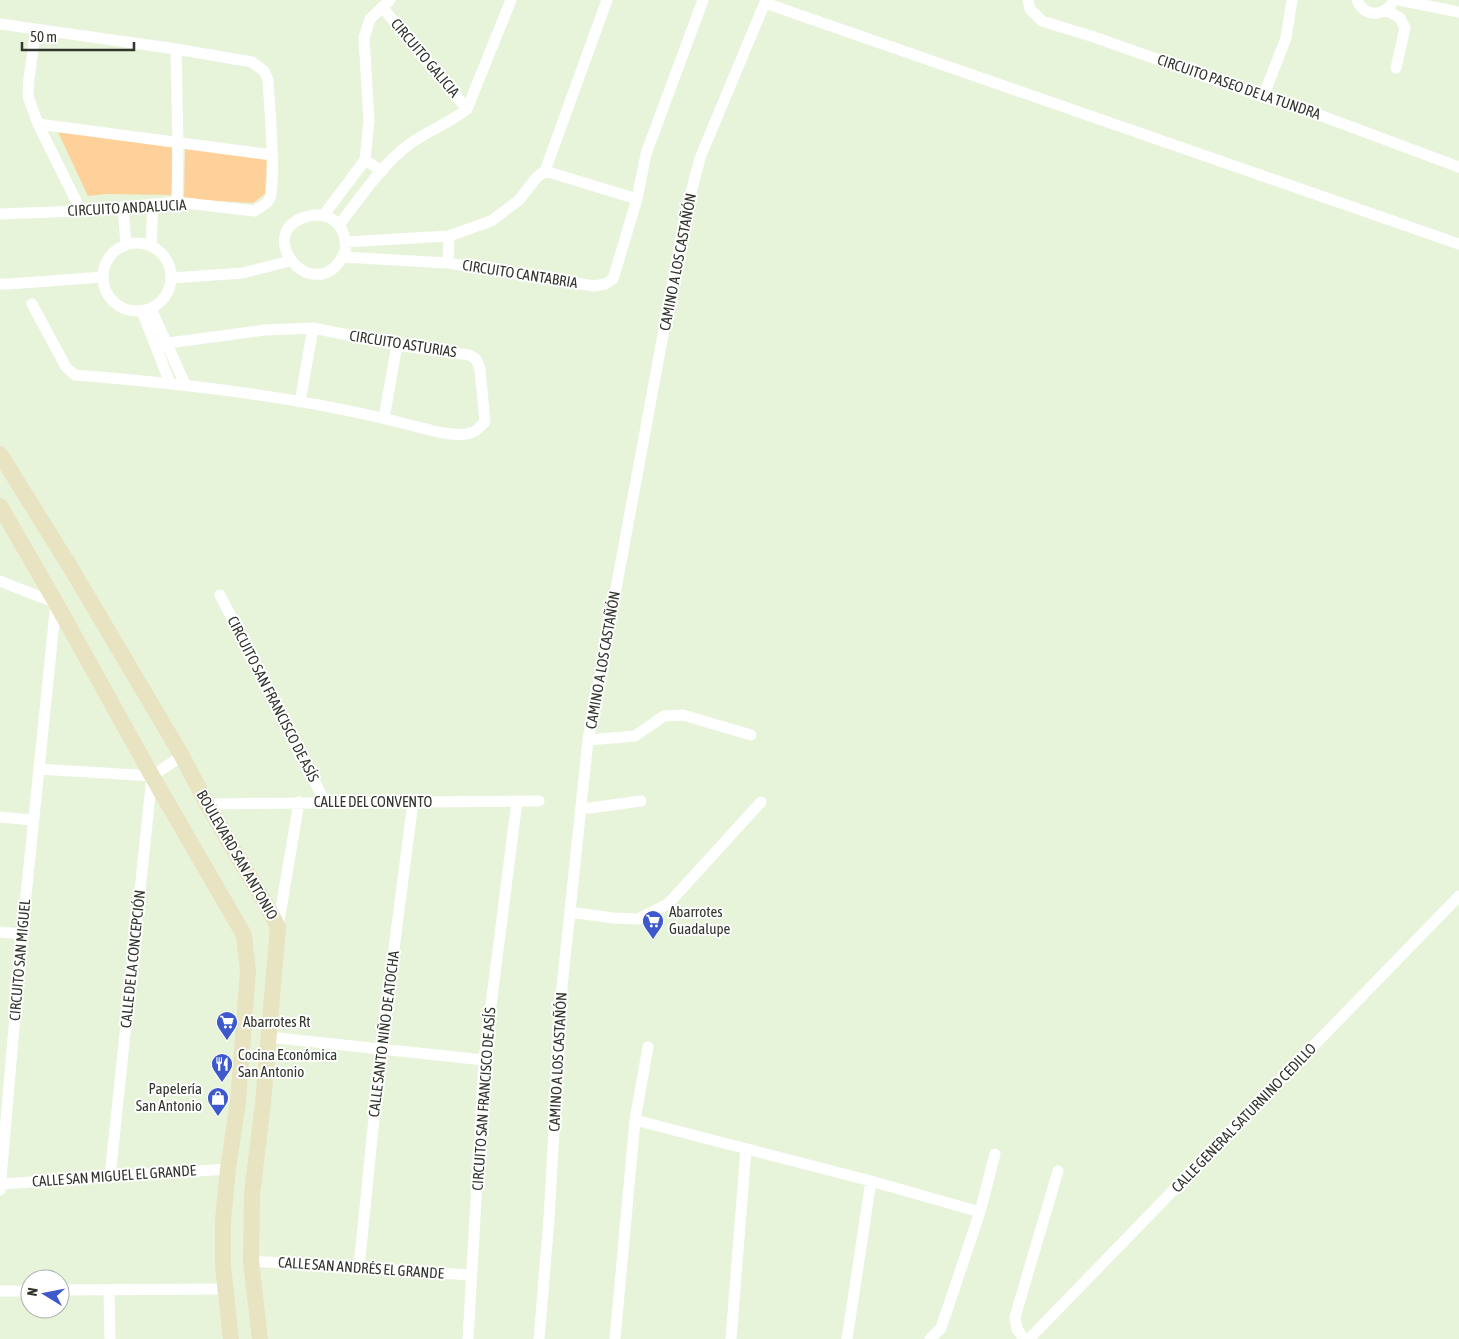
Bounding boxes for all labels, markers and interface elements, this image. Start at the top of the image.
street label: CIRCUITO GALICIA [388,15,464,101]
scale bar [22,20,135,52]
text: 50 m [30,28,57,45]
street label: CIRCUITO PASEO DE LA TUNDRA [1155,51,1324,123]
street label: CAMINO A LOS CASTAÑÓN [656,192,699,332]
street label: CIRCUITO ANDALUCIA [67,196,187,219]
street label: CIRCUITO CANTABRIA [461,256,580,291]
street label: CIRCUITO ASTURIAS [348,327,458,360]
street label: CAMINO A LOS CASTAÑÓN [582,590,623,730]
street label: CIRCUITO SAN FRANCISCO DE ASÍS [224,613,323,784]
street label: BOULEVARD SAN ANTONIO [193,787,282,923]
street label: CALLE DEL CONVENTO [314,793,432,810]
street label: CALLE DE LA CONCEPCIÓN [117,889,148,1029]
street label: CIRCUITO SAN MIGUEL [6,898,33,1021]
place label: Abarrotes Guadalupe [669,903,731,937]
supermarket icon: Abarrotes Guadalupe [641,909,665,940]
street label: CALLE SANTO NIÑO DE ATOCHA [365,949,402,1118]
street label: CAMINO A LOS CASTAÑÓN [545,992,570,1132]
street label: CIRCUITO SAN FRANCISCO DE ASÍS [469,1007,498,1191]
supermarket icon: Abarrotes Rt [215,1010,239,1041]
place label: Abarrotes Rt [243,1013,311,1030]
street label: CALLE GENERAL SATURNINO CEDILLO [1168,1040,1319,1196]
place label: Cocina Económica San Antonio [238,1046,337,1080]
restaurant icon: Cocina Económica San Antonio [210,1052,234,1083]
place label: Papelería San Antonio [136,1080,202,1114]
shop icon: Papelería San Antonio [206,1086,230,1117]
street label: CALLE SAN MIGUEL EL GRANDE [31,1161,197,1190]
street label: CALLE SAN ANDRÉS EL GRANDE [278,1253,445,1282]
north arrow [20,1269,70,1319]
text: N [24,1286,41,1297]

